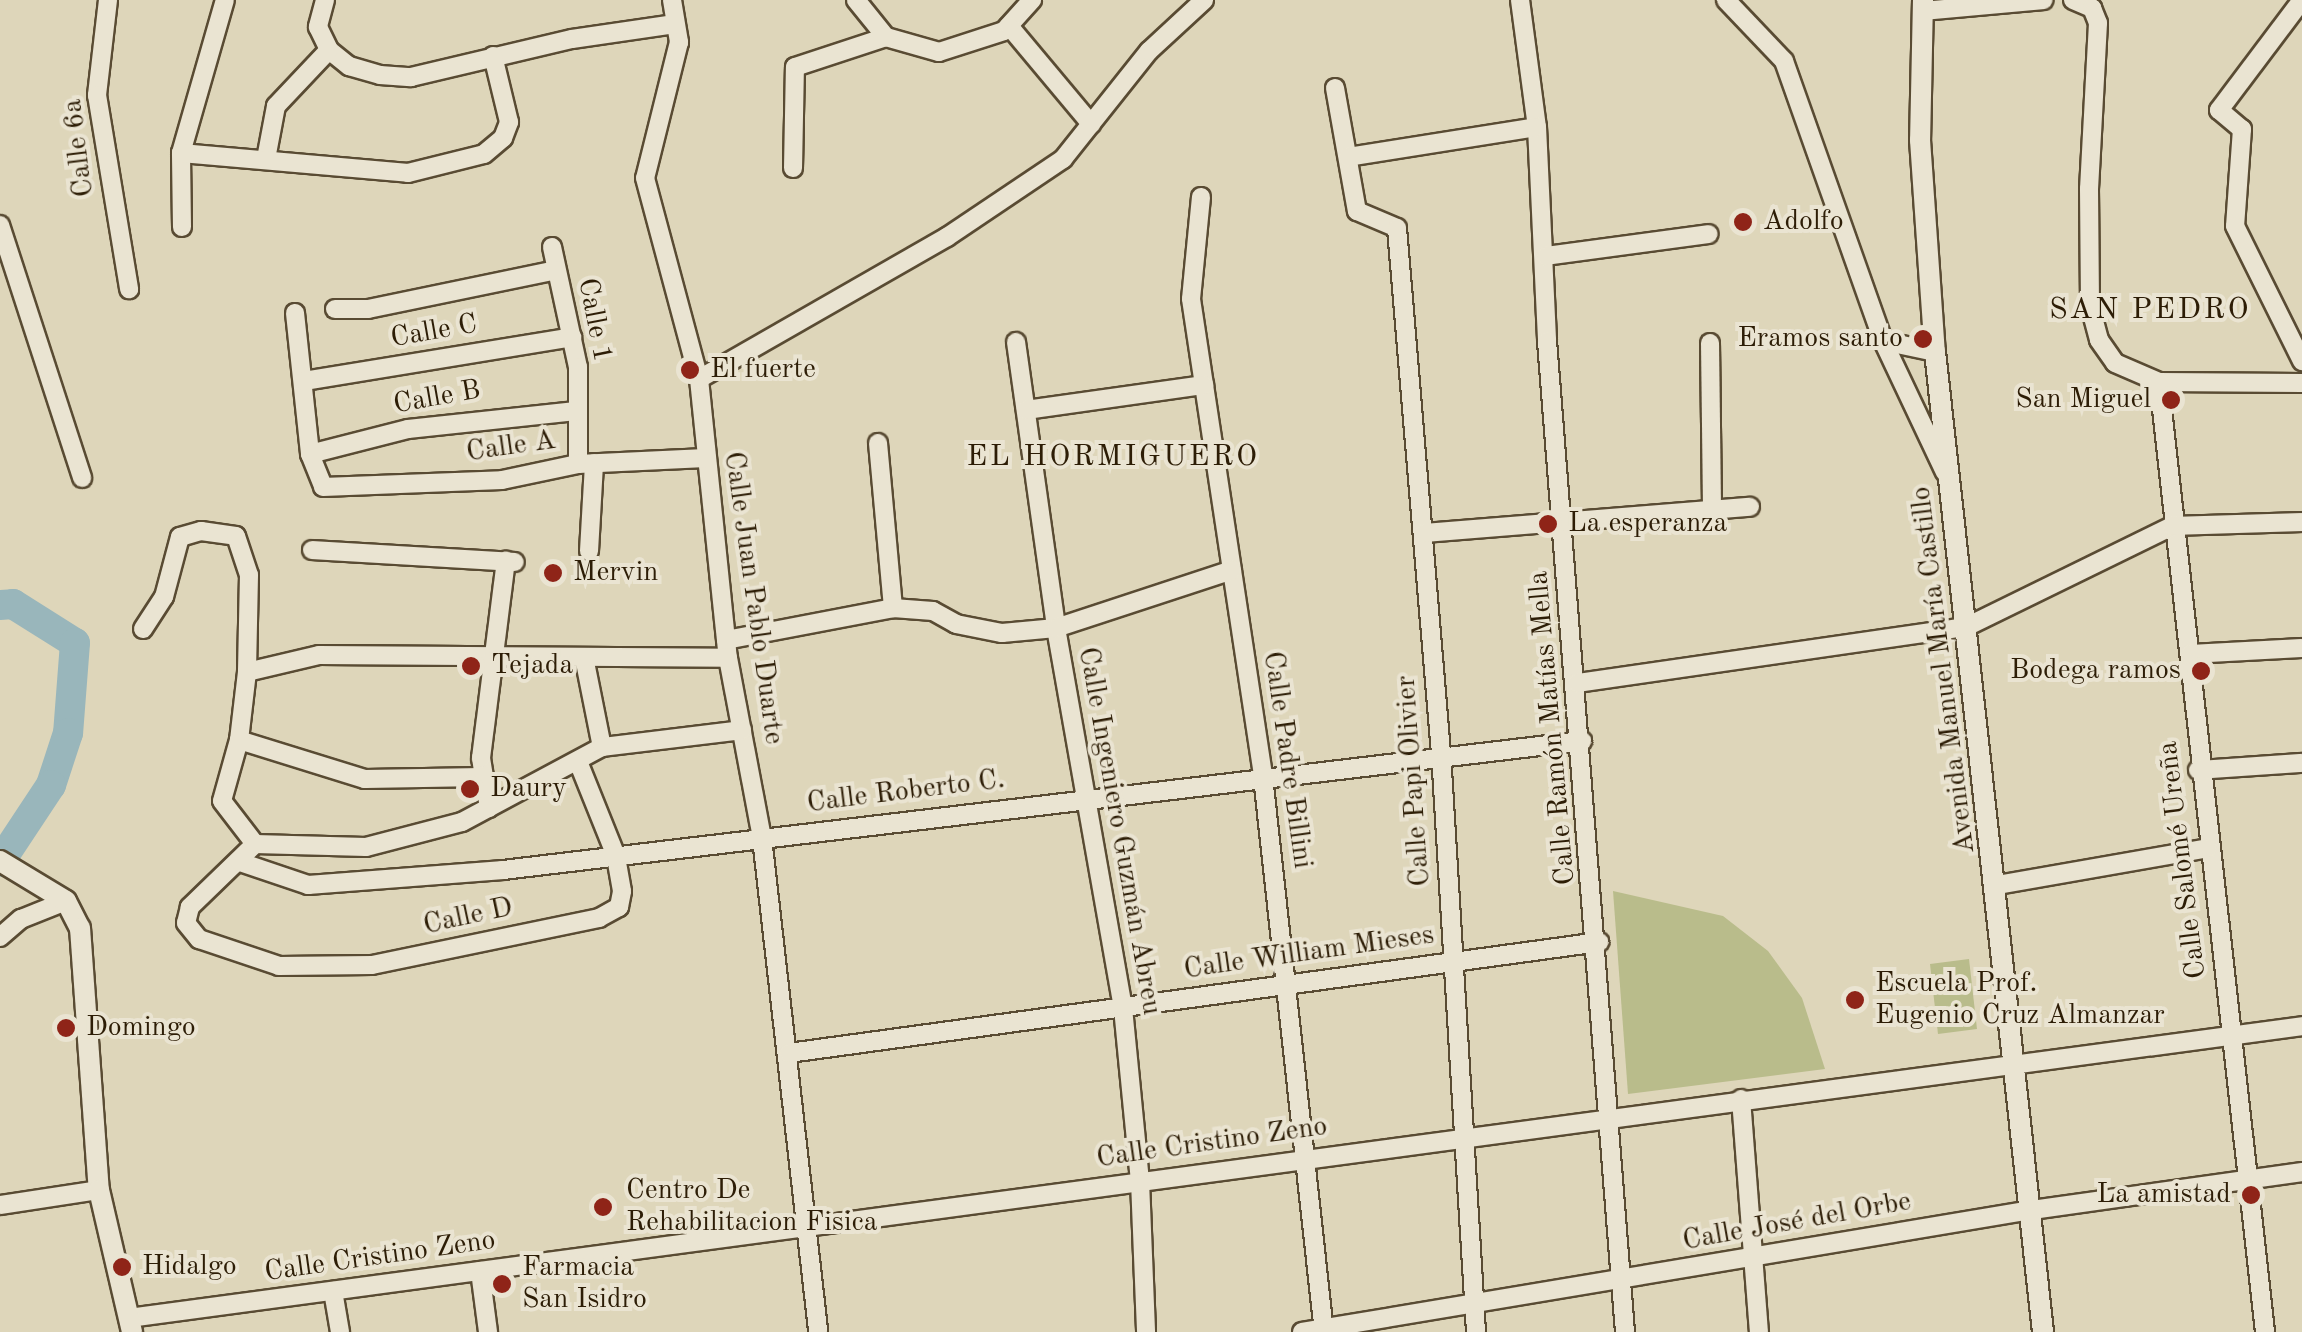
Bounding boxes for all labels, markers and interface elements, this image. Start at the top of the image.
street label: Calle 6a [56,97,102,199]
place label: Adolfo [1763,205,1844,239]
marker: Adolfo [1732,211,1754,233]
street label: Calle 1 [569,275,619,365]
district label: SAN PEDRO [2049,292,2251,328]
street label: Calle C [388,308,480,356]
place label: Eramos santo [1737,322,1903,356]
marker: Eramos santo [1912,328,1934,350]
place label: El fuerte [710,353,816,387]
marker: El fuerte [679,359,701,381]
street label: Calle B [391,374,483,422]
place label: San Miguel [2015,383,2151,417]
marker: San Miguel [2160,389,2182,411]
street label: Calle A [464,424,558,470]
district label: EL HORMIGUERO [967,439,1259,475]
street label: Calle Juan Pablo Duarte [716,449,790,747]
street label: Avenida Manuel María Castillo [1905,484,1983,856]
place label: La esperanza [1568,507,1727,541]
marker: La esperanza [1537,513,1559,535]
place label: Mervin [573,556,658,590]
marker: Mervin [542,562,564,584]
street label: Calle Ramón Matías Mella [1523,570,1583,886]
street label: Calle Ingeniero Guzmán Abreu [1070,644,1168,1018]
place label: Tejada [491,649,573,683]
street label: Calle Padre Billini [1255,649,1319,871]
place label: Bodega ramos [2010,654,2181,688]
marker: Tejada [460,655,482,677]
marker: Bodega ramos [2190,660,2212,682]
street label: Calle Papi Olivier [1390,674,1438,888]
street label: Calle Salomé Ureña [2152,739,2214,981]
street label: Calle Roberto C. [805,763,1007,821]
place label: Daury [490,772,567,806]
marker: Daury [459,778,481,800]
street label: Calle D [420,891,516,943]
street label: Calle William Mieses [1182,919,1436,987]
place label: Escuela Prof. Eugenio Cruz Almanzar [1875,967,2165,1033]
marker: Escuela Prof. Eugenio Cruz Almanzar [1844,989,1866,1011]
place label: Domingo [86,1011,196,1045]
marker: Domingo [55,1017,77,1039]
street label: Calle Cristino Zeno [1094,1110,1330,1176]
place label: Centro De Rehabilitacion Fisica [626,1174,877,1240]
place label: La amistad [2097,1178,2231,1212]
marker: La amistad [2240,1184,2262,1206]
street label: Calle José del Orbe [1680,1185,1914,1259]
marker: Centro De Rehabilitacion Fisica [590,1194,616,1220]
street label: Calle Cristino Zeno [262,1224,498,1290]
place label: Hidalgo [142,1250,237,1284]
place label: Farmacia San Isidro [522,1251,647,1317]
marker: Hidalgo [111,1256,133,1278]
marker: Farmacia San Isidro [491,1273,513,1295]

